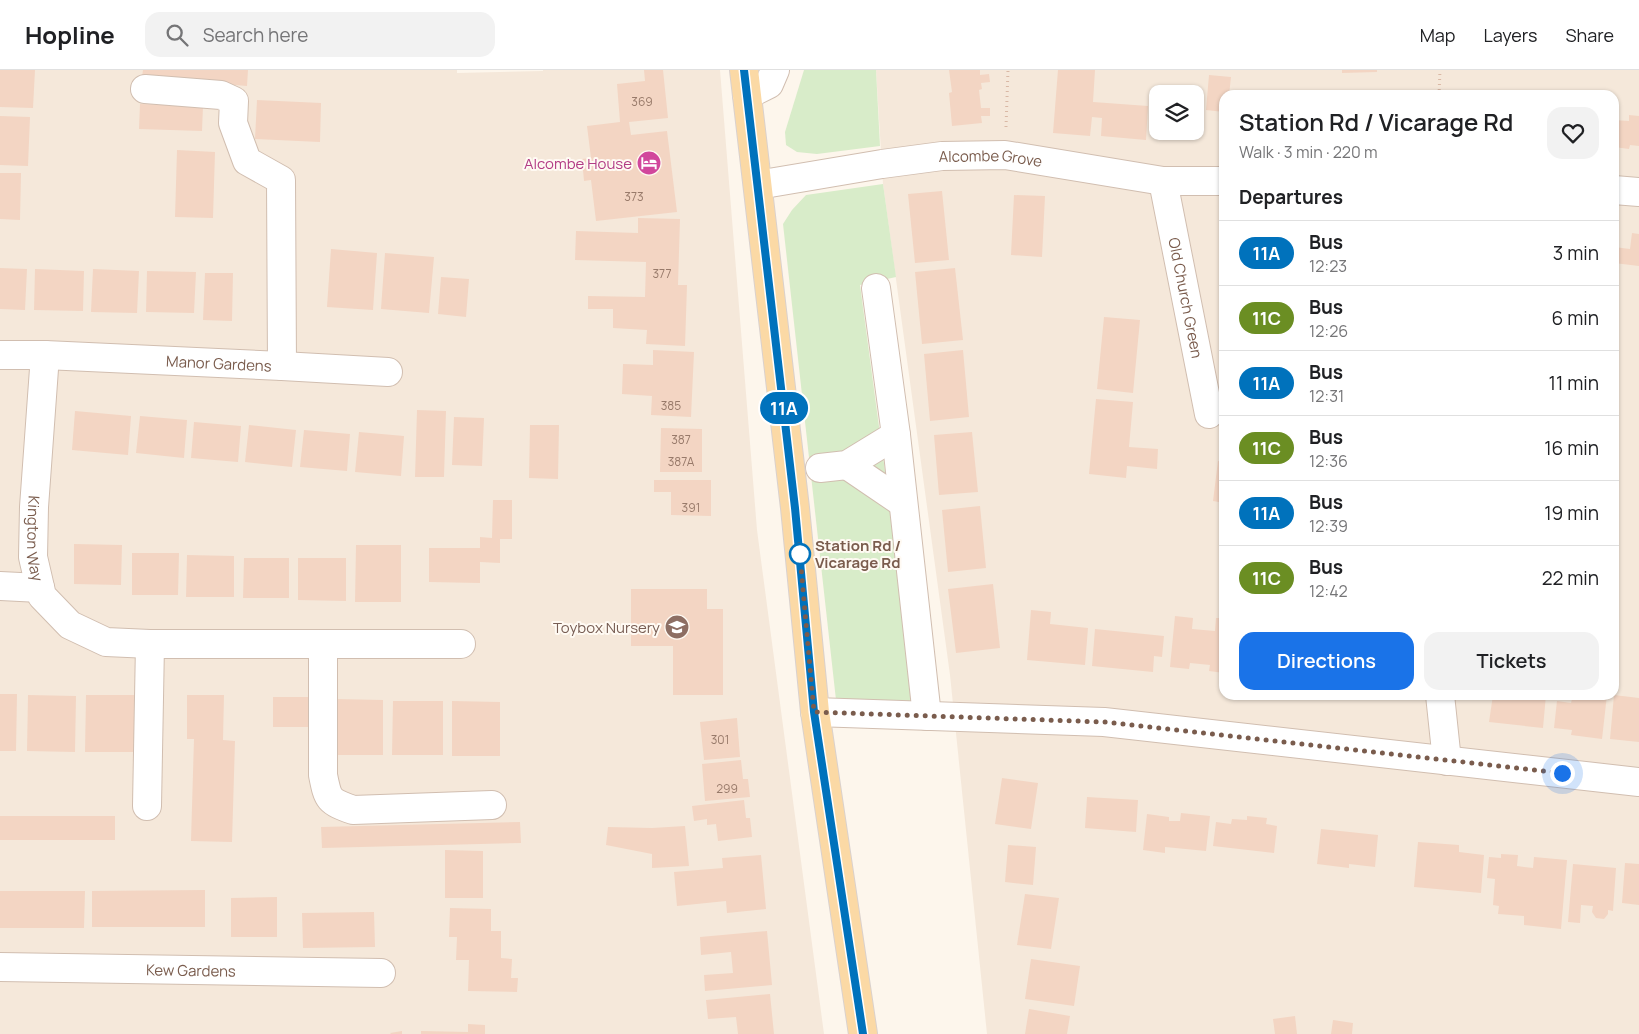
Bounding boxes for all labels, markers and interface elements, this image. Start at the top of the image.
search box [145,12,495,57]
text: Hopline [25,18,115,51]
icon: search [163,21,191,49]
text: Search here [203,22,308,48]
text: Map [1420,23,1455,47]
text: Layers [1483,23,1537,47]
text: Share [1565,23,1614,47]
map controls [1149,85,1204,140]
button: layers [1149,85,1204,140]
house number: 369 [631,93,653,110]
text: Station Rd / Vicarage Rd [1239,105,1513,138]
button: heart [1547,107,1599,159]
text: Walk · 3 min · 220 m [1239,141,1377,163]
street label: Alcombe Grove [939,144,1044,172]
hotel icon: Alcombe House [636,150,662,176]
place label: Alcombe House [524,153,632,174]
text: Departures [1239,184,1343,210]
house number: 373 [624,188,644,205]
text: Bus [1309,229,1343,255]
street label: Old Church Green [1164,236,1208,360]
text: 3 min [1553,240,1599,266]
text: 11A [1253,241,1280,265]
text: 12:23 [1309,255,1347,277]
house number: 377 [652,265,672,282]
text: Bus [1309,294,1343,320]
text: 6 min [1552,305,1599,331]
text: 11C [1252,306,1281,330]
text: 12:26 [1309,320,1348,342]
street label: Manor Gardens [166,350,272,376]
text: Bus [1309,359,1343,385]
text: 11 min [1549,370,1599,396]
text: 11A [1253,371,1280,395]
text: 12:31 [1309,385,1344,407]
line badge: 11A [755,392,813,424]
text: 11A [770,396,798,420]
house number: 385 [661,397,681,414]
text: Bus [1309,424,1343,450]
house number: 387 [671,431,691,448]
text: 16 min [1544,435,1599,461]
text: 11C [1252,436,1281,460]
text: 12:36 [1309,450,1348,472]
house number: 387A [668,453,695,470]
text: Bus [1309,489,1343,515]
street label: Kington Way [22,495,49,583]
house number: 391 [682,499,700,516]
text: 19 min [1544,500,1599,526]
text: 11A [1253,501,1280,525]
text: 12:39 [1309,515,1348,537]
place label: Station Rd / Vicarage Rd [815,535,901,573]
marker: Station Rd / Vicarage Rd [789,543,811,565]
text: Bus [1309,554,1343,580]
text: 22 min [1542,565,1599,591]
text: 11C [1252,566,1281,590]
text: 12:42 [1309,580,1348,602]
school or university icon: Toybox Nursery [664,614,690,640]
place label: Toybox Nursery [553,617,660,638]
button: Directions [1239,632,1414,690]
button: Tickets [1424,632,1599,690]
house number: 301 [711,731,729,748]
your location [1550,761,1575,786]
house number: 299 [716,780,738,797]
street label: Kew Gardens [146,959,236,981]

